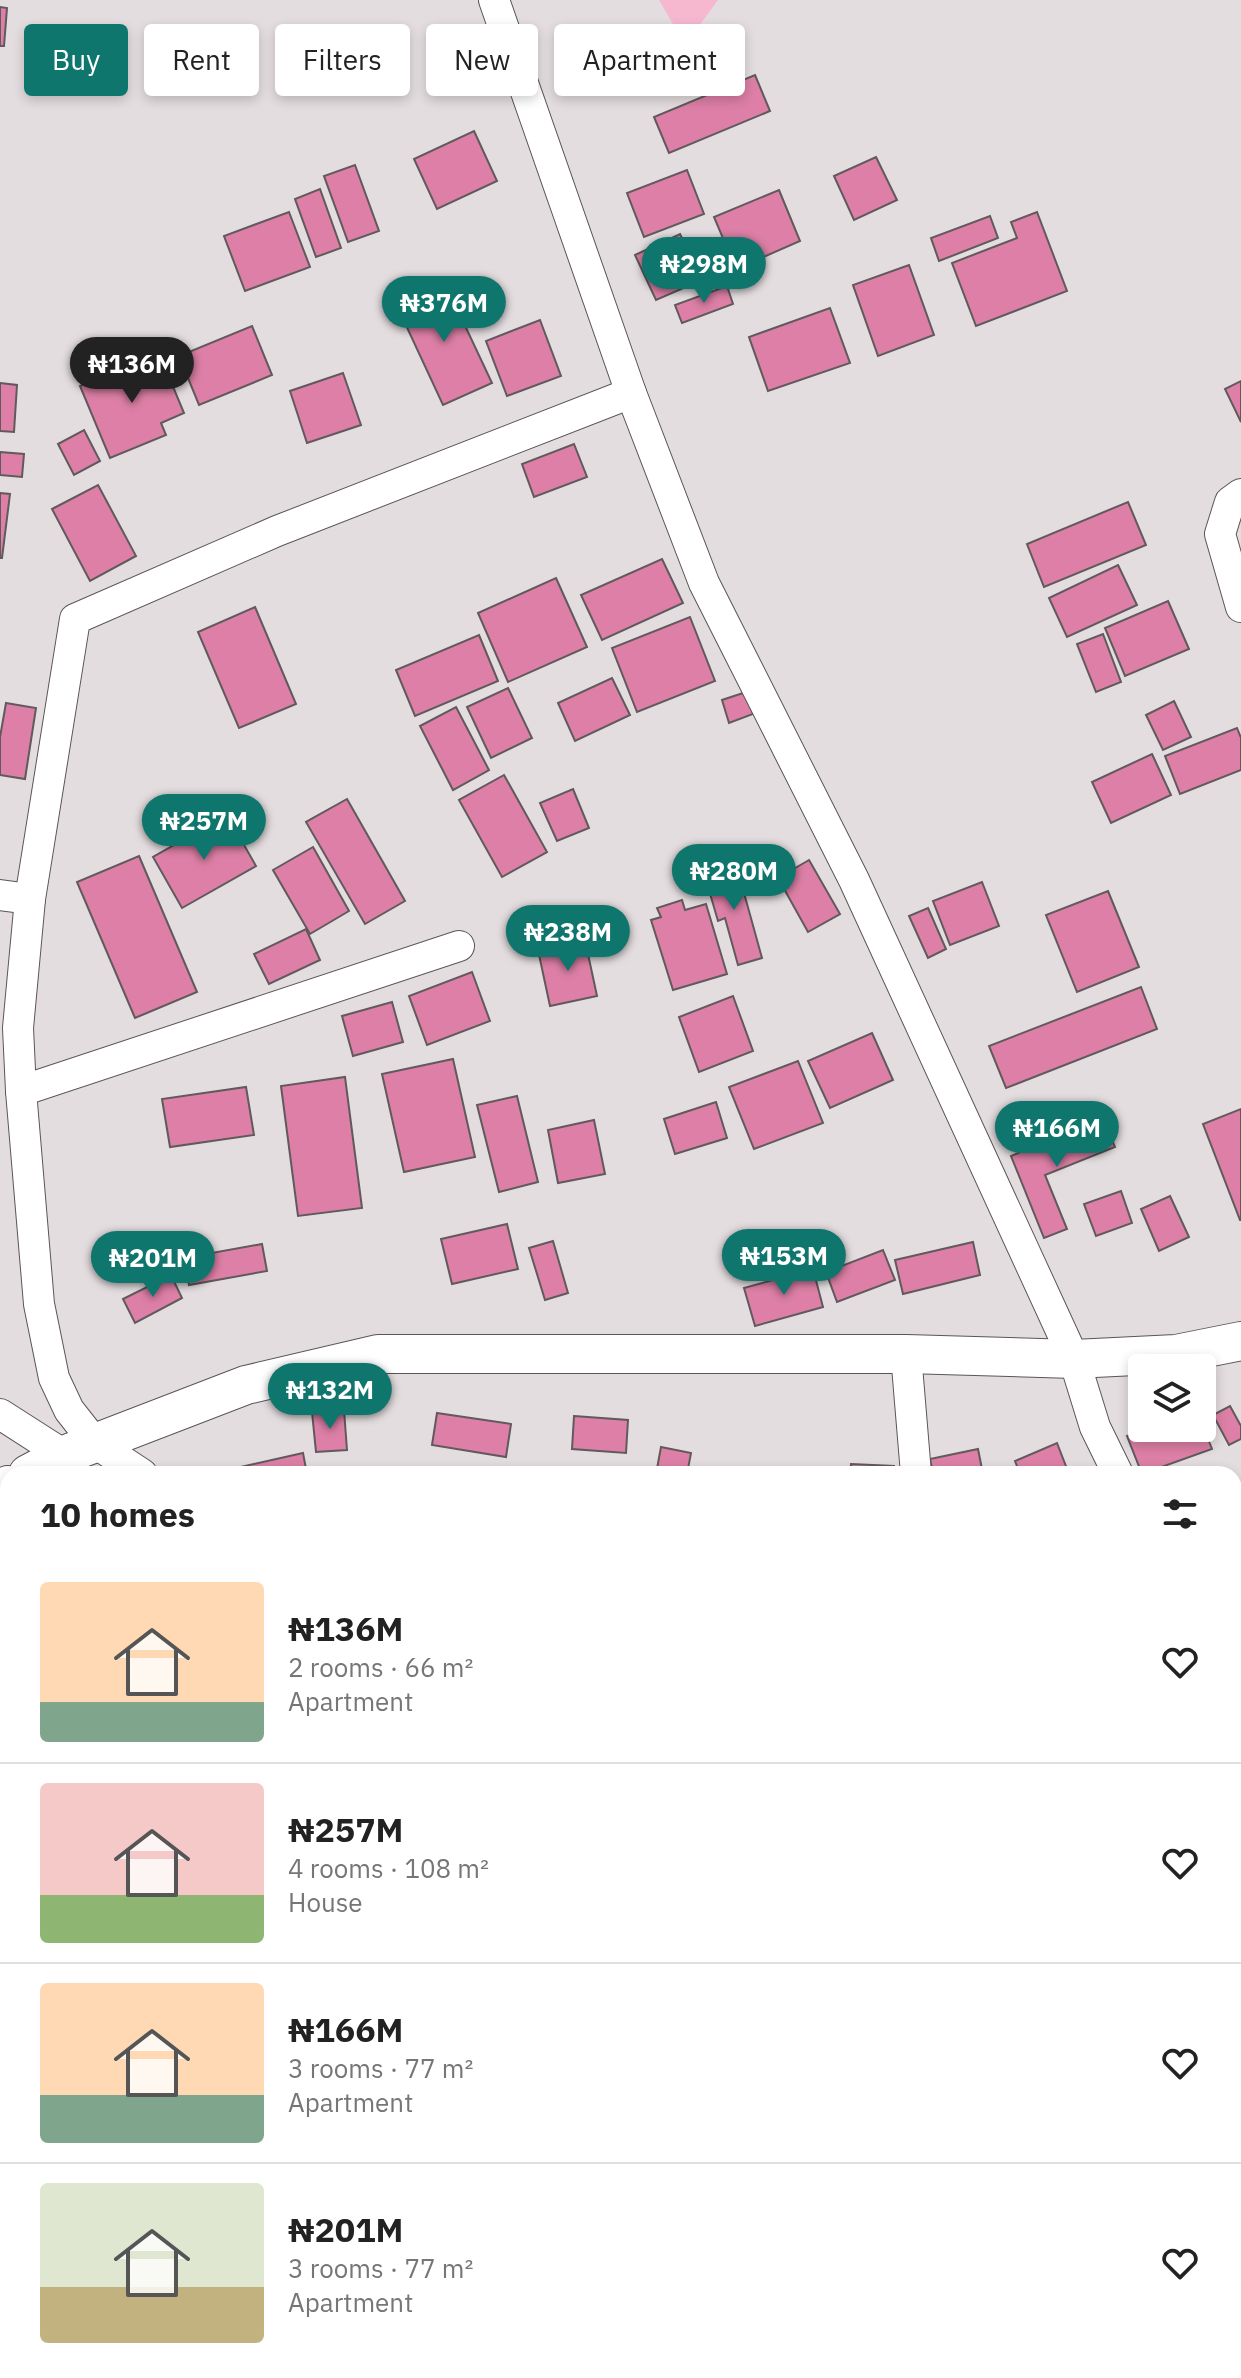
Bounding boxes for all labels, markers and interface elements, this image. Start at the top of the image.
chip: Buy [24,24,128,96]
chip: Rent [144,24,259,96]
chip: Filters [275,24,410,96]
chip: New [426,24,538,96]
chip: Apartment [554,24,745,96]
pin: ₦298M [648,237,760,305]
text: ₦298M [660,246,748,280]
pin: ₦376M [388,276,500,344]
text: ₦376M [400,285,488,319]
pin: ₦136M [76,337,188,405]
text: ₦136M [88,346,176,380]
pin: ₦257M [148,794,260,862]
text: ₦257M [160,803,248,837]
pin: ₦280M [678,844,790,912]
text: ₦280M [690,853,778,887]
pin: ₦238M [512,905,624,973]
text: ₦238M [524,914,612,948]
pin: ₦166M [1001,1101,1113,1169]
text: ₦166M [1013,1110,1101,1144]
pin: ₦153M [728,1229,840,1297]
pin: ₦201M [97,1231,209,1299]
text: ₦153M [740,1238,828,1272]
text: ₦201M [109,1240,197,1274]
map controls [1128,1354,1216,1442]
button: layers [1128,1354,1216,1442]
pin: ₦132M [274,1363,386,1431]
text: ₦132M [286,1372,374,1406]
text: 10 homes [40,1492,195,1536]
icon: filters [1158,1492,1202,1536]
text: ₦136M [288,1606,403,1650]
icon: home [104,1614,200,1710]
icon: heart [1158,1640,1202,1684]
text: 2 rooms · 66 m² [288,1650,473,1684]
text: Apartment [288,1684,413,1718]
text: ₦257M [288,1807,403,1851]
icon: home [104,1815,200,1911]
icon: heart [1158,1841,1202,1885]
text: 4 rooms · 108 m² [288,1851,489,1885]
text: House [288,1885,363,1919]
text: ₦166M [288,2007,403,2051]
icon: home [104,2015,200,2111]
icon: heart [1158,2041,1202,2085]
text: 3 rooms · 77 m² [288,2051,473,2085]
text: Apartment [288,2085,413,2119]
text: ₦201M [288,2207,403,2251]
icon: home [104,2215,200,2311]
icon: heart [1158,2241,1202,2285]
text: 3 rooms · 77 m² [288,2251,473,2285]
text: Apartment [288,2285,413,2319]

